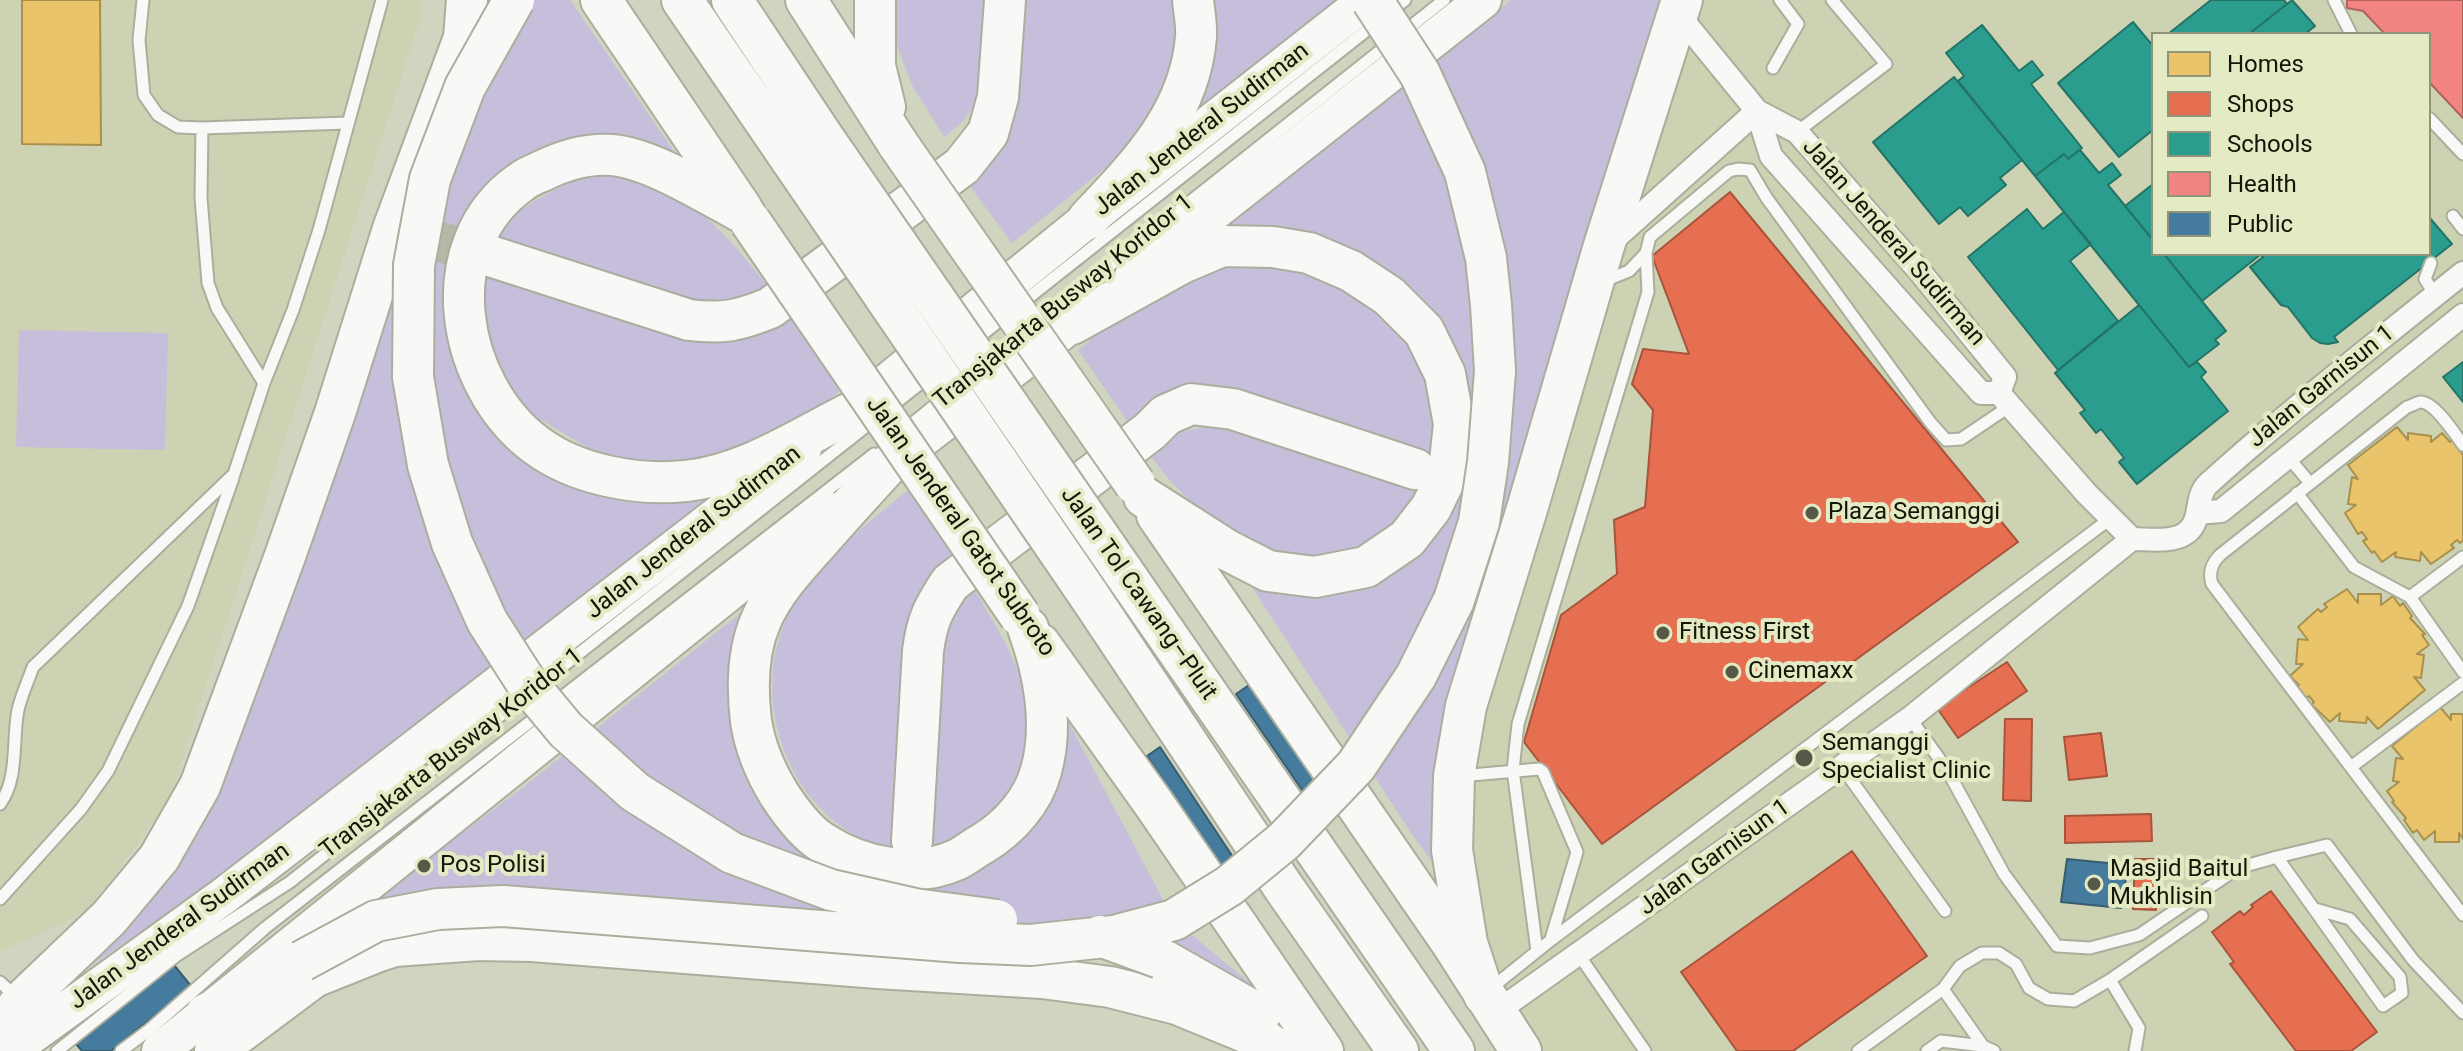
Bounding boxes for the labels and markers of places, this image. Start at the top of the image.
place label: Plaza Semanggi [1828,499,2000,527]
marker: Plaza Semanggi [1803,504,1821,522]
place label: Fitness First [1679,619,1810,647]
marker: Fitness First [1654,624,1672,642]
place label: Cinemaxx [1748,658,1853,686]
marker: Cinemaxx [1723,663,1741,681]
place label: Semanggi Specialist Clinic [1822,730,1991,786]
marker: Semanggi Specialist Clinic [1793,747,1815,769]
place label: Pos Polisi [440,852,546,880]
place label: Masjid Baitul Mukhlisin [2110,856,2248,912]
marker: Pos Polisi [415,857,433,875]
marker: Masjid Baitul Mukhlisin [2085,875,2103,893]

